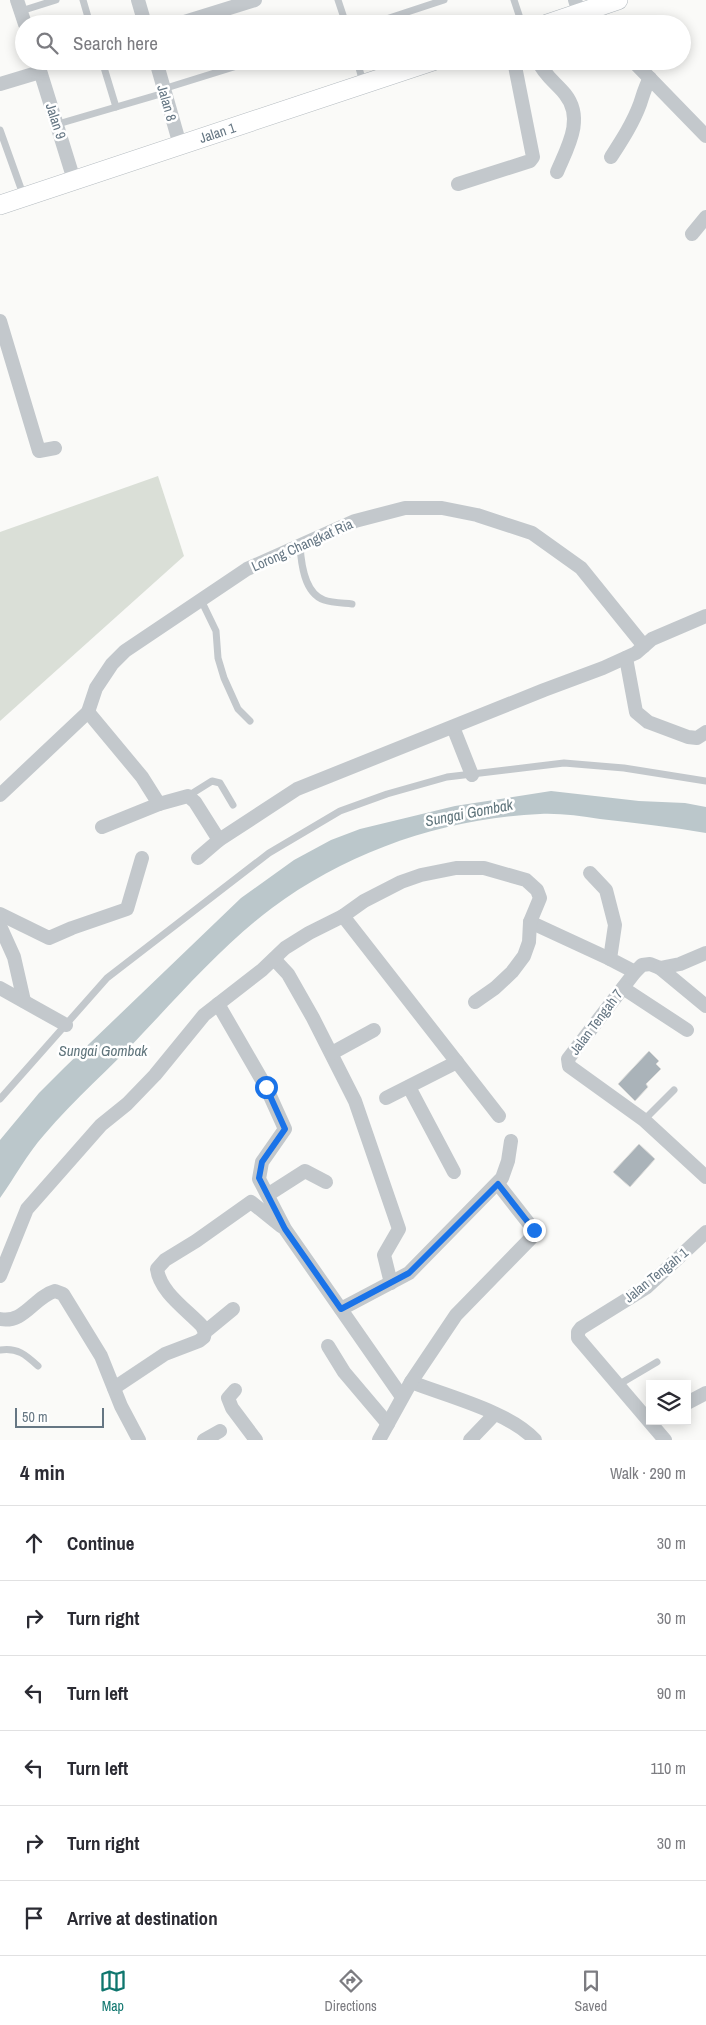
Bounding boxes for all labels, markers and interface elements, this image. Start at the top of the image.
search box [15,15,691,70]
icon: search [33,29,61,57]
text: Search here [73,30,158,56]
street label: Jalan 8 [153,83,181,123]
street label: Jalan 9 [42,101,70,141]
street label: Jalan 1 [197,118,238,147]
street label: Lorong Changkat Ria [248,514,356,575]
water label: Sungai Gombak [423,794,515,831]
street label: Jalan Tengah 7 [565,986,627,1058]
water label: Sungai Gombak [59,1040,148,1061]
route start [255,1076,278,1099]
route end [523,1219,546,1242]
street label: Jalan Tengah 1 [620,1243,692,1306]
map controls [646,1380,691,1425]
button: layers [646,1380,691,1425]
scale bar [15,1405,104,1428]
text: 50 m [22,1408,48,1426]
text: 4 min [20,1458,65,1487]
text: Walk · 290 m [610,1462,686,1484]
icon: ahead [20,1529,48,1557]
text: Continue [67,1530,135,1556]
text: 30 m [657,1532,686,1554]
icon: right [20,1604,48,1632]
text: Turn right [67,1605,139,1631]
text: 30 m [657,1607,686,1629]
icon: left [20,1679,48,1707]
text: Turn left [67,1680,128,1706]
text: 90 m [657,1682,686,1704]
icon: left [20,1754,48,1782]
text: Turn left [67,1755,128,1781]
text: 110 m [650,1757,686,1779]
icon: right [20,1829,48,1857]
text: Turn right [67,1830,139,1856]
text: 30 m [657,1832,686,1854]
icon: arrive [20,1904,48,1932]
text: Arrive at destination [67,1905,218,1931]
tab: Map [99,1967,127,2015]
tab: Directions [325,1967,377,2015]
tab: Saved [575,1967,607,2015]

